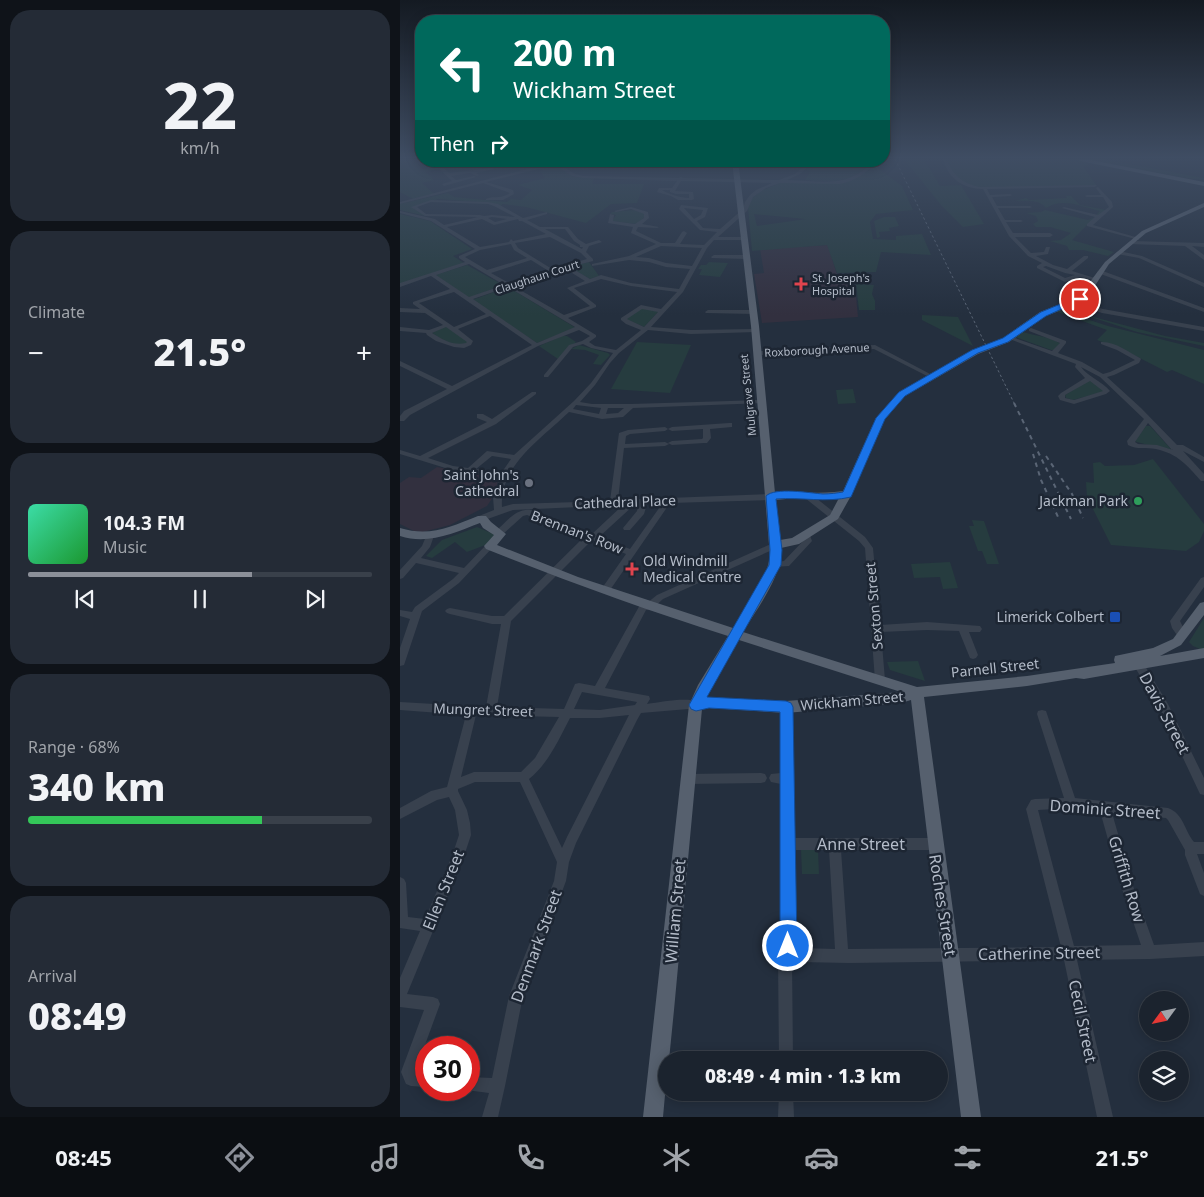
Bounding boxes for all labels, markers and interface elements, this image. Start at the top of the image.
text: 200 m [513,29,616,76]
icon: left [430,35,495,100]
text: 22 [163,60,237,148]
text: Wickham Street [513,74,675,104]
icon: right [485,130,513,158]
text: Then [430,131,475,157]
text: km/h [180,137,220,159]
street label: Claughaun Court [493,256,581,297]
place label: St. Joseph's Hospital [812,270,870,298]
marker: St. Joseph's Hospital [794,277,808,291]
pin [1059,278,1101,320]
icon: arrive [1066,285,1094,313]
text: Climate [28,301,85,323]
text: 21.5° [154,325,246,377]
text: − [28,333,44,371]
text: + [356,333,372,371]
street label: Roxborough Avenue [764,339,870,360]
street label: Mulgrave Street [736,353,759,437]
place label: Saint John's Cathedral [444,465,519,500]
marker: Saint John's Cathedral [523,477,535,489]
street label: Cathedral Place [574,490,676,513]
place label: Jackman Park [1037,491,1129,510]
marker: Jackman Park [1132,495,1144,507]
street label: Brennan's Row [528,505,626,558]
text: 104.3 FM [103,510,185,536]
text: Music [103,536,147,558]
place label: Old Windmill Medical Centre [643,551,742,586]
marker: Old Windmill Medical Centre [625,562,639,576]
street label: Sexton Street [860,562,887,651]
icon: previous [71,585,99,613]
icon: pause [186,585,214,613]
icon: next [301,585,329,613]
place label: Limerick Colbert [997,607,1104,626]
marker: Limerick Colbert [1108,610,1122,624]
street label: Parnell Street [950,653,1040,682]
street label: Davis Street [1134,668,1196,758]
street label: Wickham Street [800,687,904,714]
street label: Mungret Street [433,698,533,721]
text: Range · 68% [28,736,120,758]
text: 340 km [28,760,166,812]
street label: Dominic Street [1049,794,1161,824]
street label: Anne Street [817,833,905,855]
street label: Griffith Row [1103,833,1151,925]
street label: Ellen Street [417,846,469,933]
street label: Roches Street [924,853,962,958]
street label: William Street [660,858,691,964]
street label: Denmark Street [505,886,567,1005]
position arrow [761,919,813,971]
street label: Catherine Street [978,941,1101,965]
text: Arrival [28,965,77,987]
street label: Cecil Street [1064,978,1103,1065]
text: 08:49 [28,989,127,1041]
north arrow [1139,991,1189,1041]
map controls [1139,991,1189,1101]
speed limit sign: 30 [415,1036,480,1101]
button: layers [1139,1051,1189,1101]
text: 08:49 · 4 min · 1.3 km [705,1063,901,1089]
icon: directions [222,1140,257,1175]
icon: music [368,1140,403,1175]
icon: phone [513,1140,548,1175]
icon: climate [659,1140,694,1175]
icon: car [804,1140,839,1175]
icon: filters [950,1140,985,1175]
text: 08:45 [55,1142,112,1172]
text: 21.5° [1095,1142,1149,1172]

